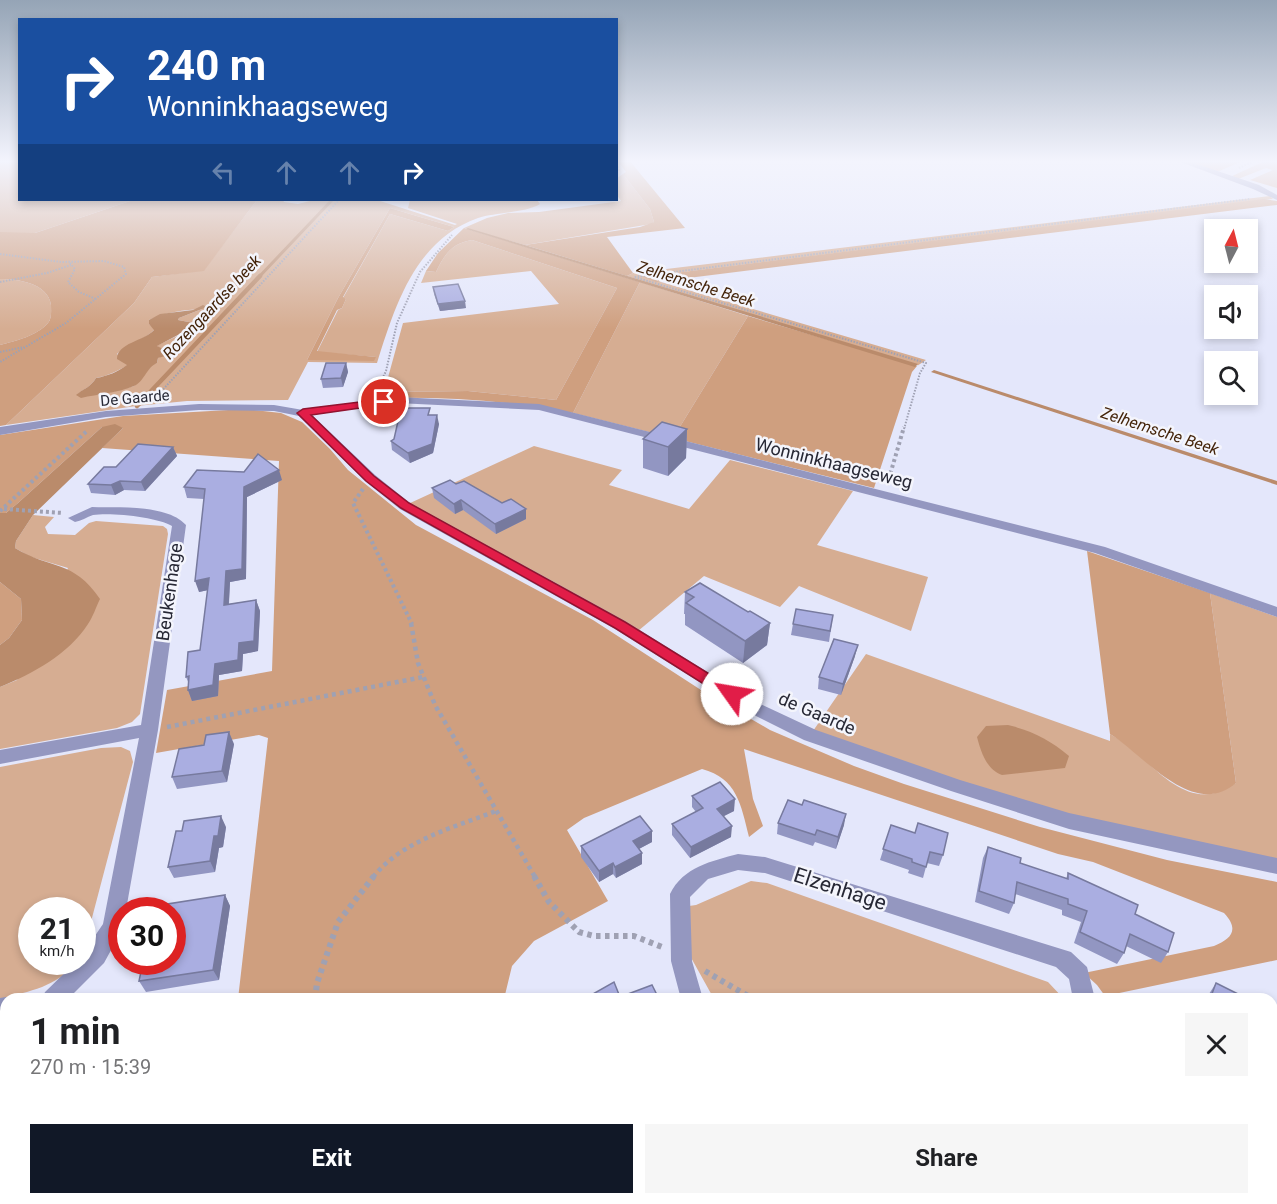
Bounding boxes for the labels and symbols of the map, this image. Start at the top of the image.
north arrow [1204,219,1258,273]
water label: Rozengaardse beek [159,250,266,363]
water label: Zelhemsche Beek [634,257,758,311]
pin [358,376,409,427]
street label: De Gaarde [100,386,170,410]
water label: Zelhemsche Beek [1098,403,1222,459]
street label: Wonninkhaagseweg [753,433,915,493]
street label: Beukenhage [152,542,186,642]
position arrow [700,662,764,726]
street label: de Gaarde [775,687,859,739]
street label: Elzenhage [791,863,889,915]
speed limit sign: 30 [108,897,186,975]

